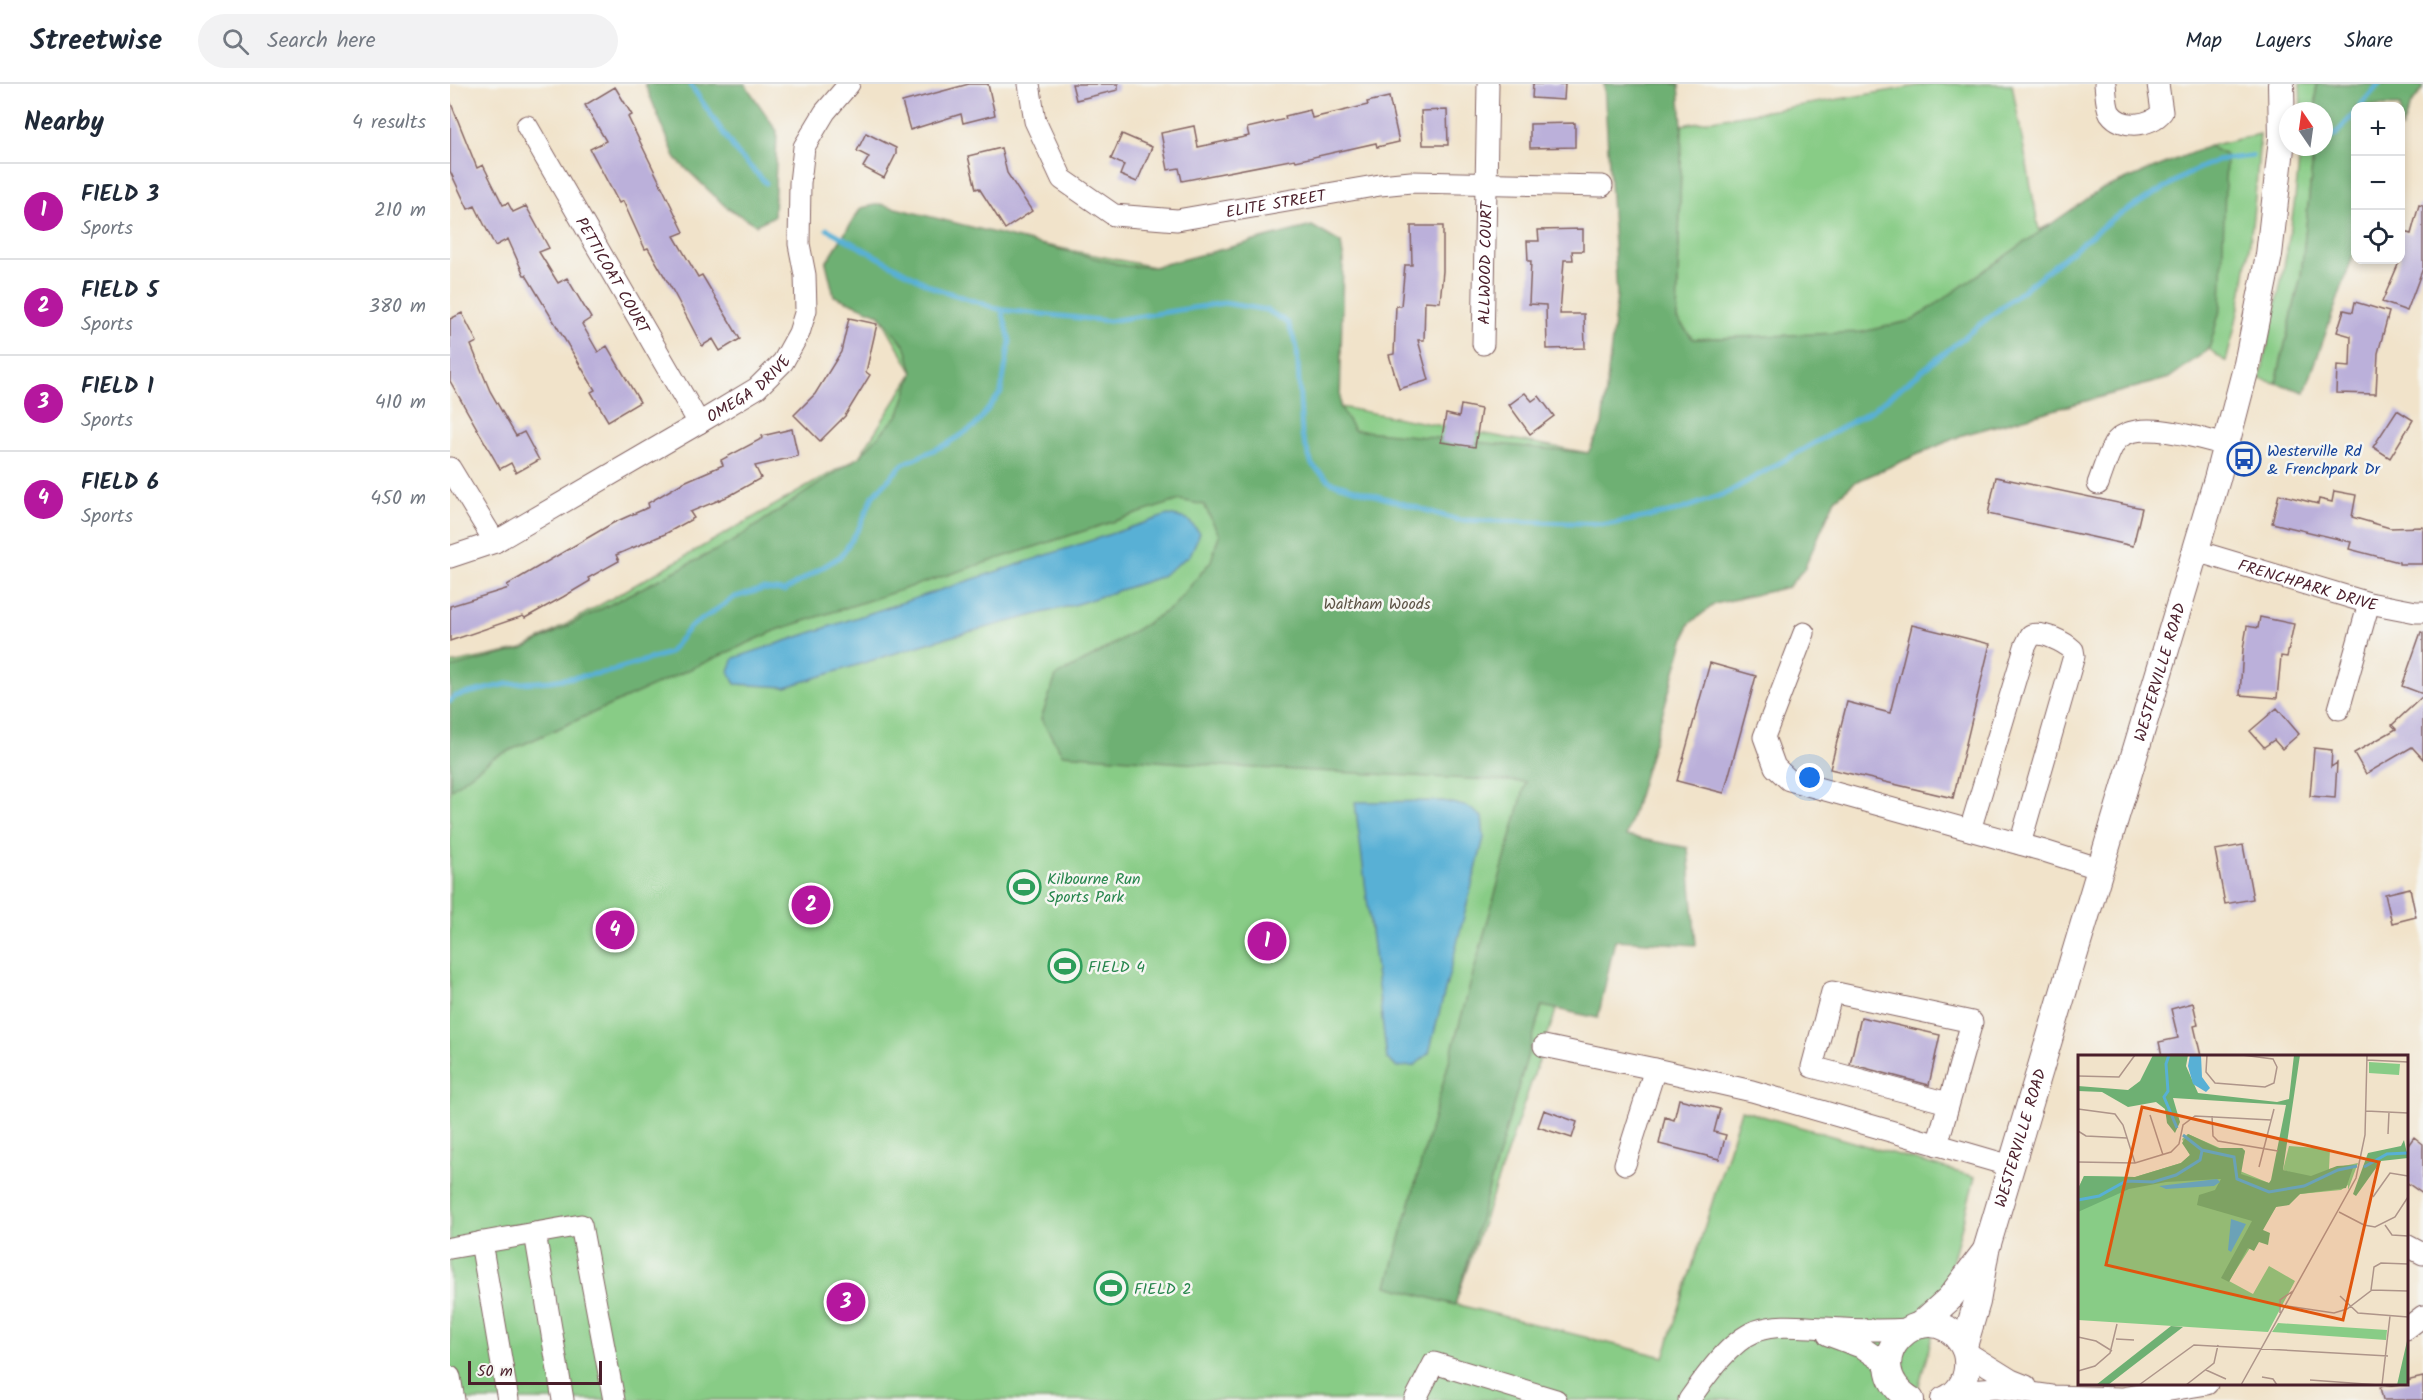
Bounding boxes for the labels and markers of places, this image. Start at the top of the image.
place label: Westerville Rd & Frenchpark Dr [2267,439,2381,482]
bus stop icon: Westerville Rd & Frenchpark Dr [2226,441,2262,477]
place label: Kilbourne Run Sports Park [1047,867,1141,910]
sports icon: Kilbourne Run Sports Park [1006,869,1042,905]
pin: 2 [792,882,830,928]
pin: 4 [596,908,634,952]
pin: 1 [1248,918,1286,964]
sports icon: FIELD 4 [1047,948,1083,984]
place label: FIELD 4 [1088,955,1145,980]
sports icon: FIELD 2 [1093,1270,1129,1306]
place label: FIELD 2 [1134,1277,1191,1302]
pin: 3 [826,1280,866,1324]

